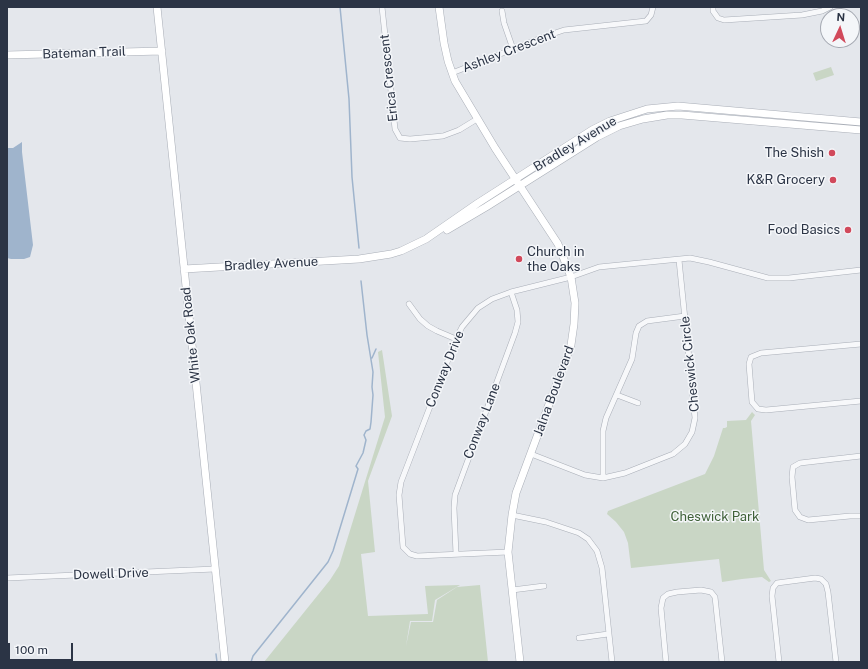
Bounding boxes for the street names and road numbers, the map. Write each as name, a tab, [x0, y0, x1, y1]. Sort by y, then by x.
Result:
street label: Ashley Crescent	[460, 26, 558, 76]
street label: Erica Crescent	[377, 33, 401, 123]
street label: Bateman Trail	[42, 44, 126, 62]
street label: Bradley Avenue	[531, 113, 619, 175]
street label: Bradley Avenue	[224, 254, 318, 274]
street label: White Oak Road	[178, 286, 204, 384]
street label: Cheswick Circle	[677, 315, 703, 413]
street label: Conway Drive	[422, 328, 468, 410]
street label: Jalna Boulevard	[530, 344, 578, 438]
street label: Conway Lane	[460, 381, 504, 461]
street label: Dowell Drive	[73, 565, 149, 583]

